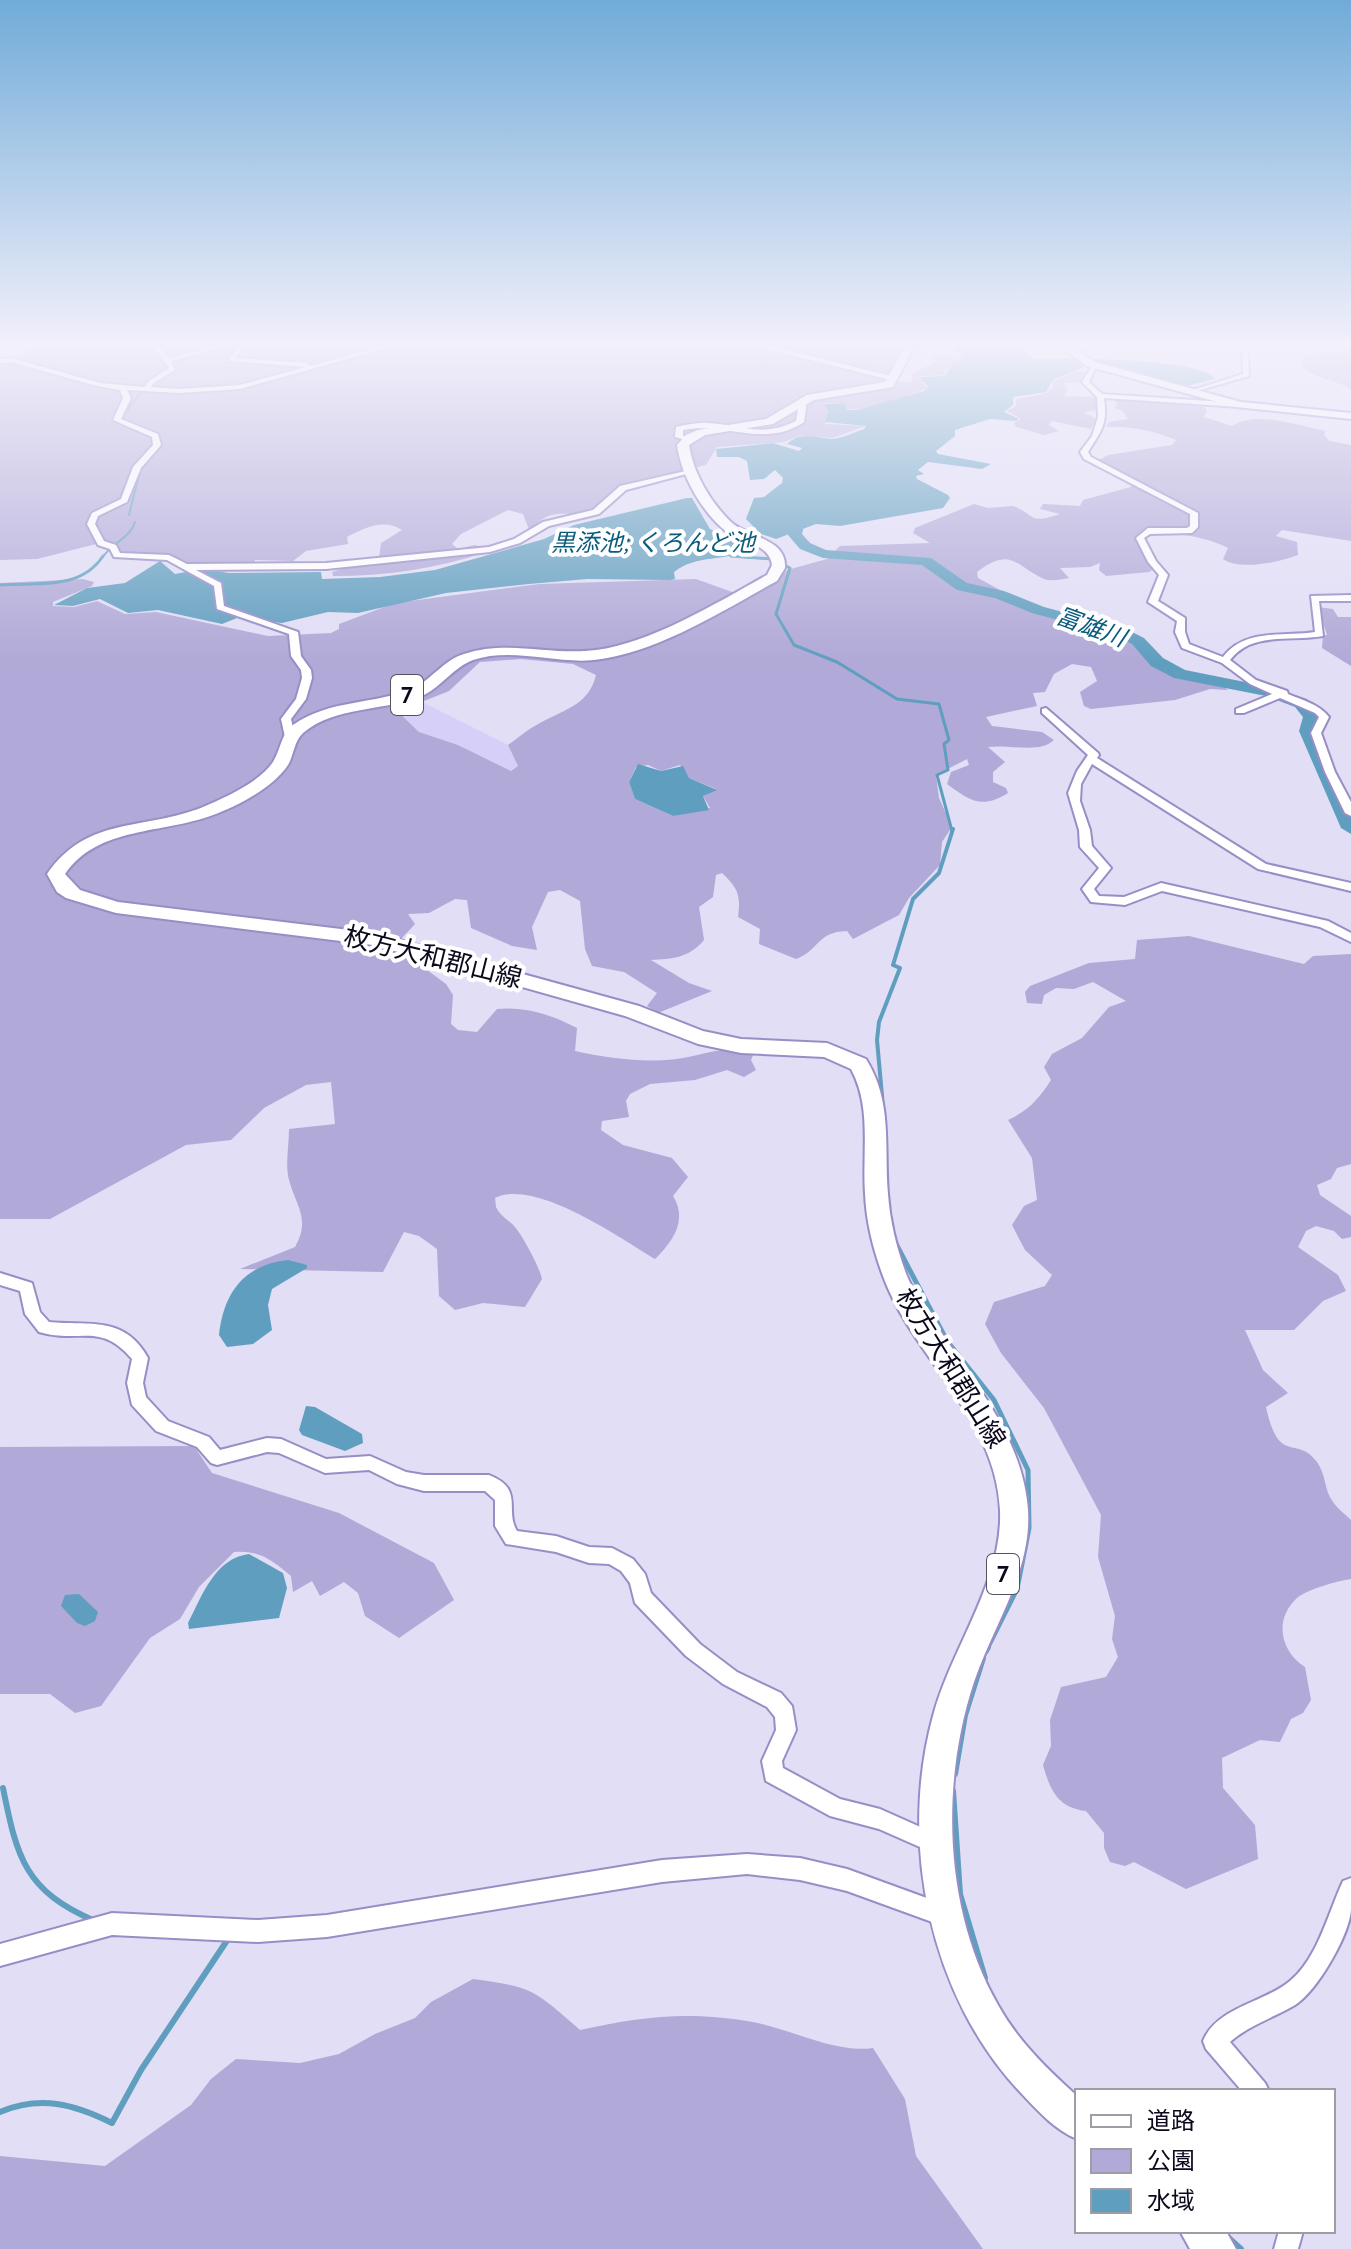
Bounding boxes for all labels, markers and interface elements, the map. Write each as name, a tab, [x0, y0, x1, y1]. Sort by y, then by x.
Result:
water label: 黒添池; くろんど池	[551, 527, 757, 558]
water label: 富雄川	[1052, 600, 1133, 654]
road number: 7	[391, 675, 423, 715]
street label: 枚方大和郡山線	[341, 918, 525, 995]
street label: 枚方大和郡山線	[889, 1282, 1014, 1454]
road number: 7	[987, 1554, 1019, 1594]
legend	[1075, 2089, 1335, 2233]
text: 道路	[1147, 2105, 1195, 2136]
text: 公園	[1147, 2145, 1195, 2176]
text: 水域	[1147, 2185, 1195, 2216]

